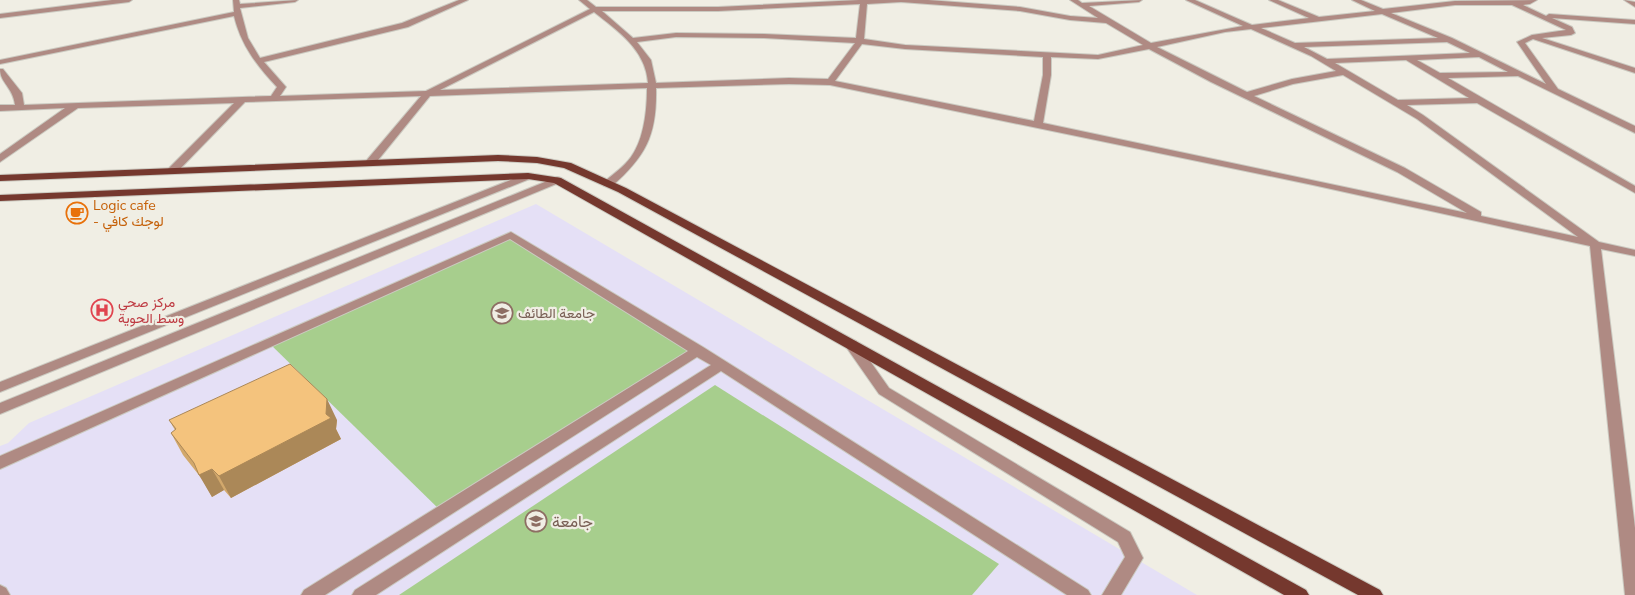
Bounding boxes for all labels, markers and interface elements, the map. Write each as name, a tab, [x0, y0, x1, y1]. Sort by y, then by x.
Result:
place label: Logic cafe - لوجك كافي	[93, 196, 164, 233]
cafe icon: Logic cafe - لوجك كافي	[65, 201, 89, 225]
place label: مركز صحي وسط الحوية	[118, 293, 184, 328]
hospital icon: مركز صحي وسط الحوية	[90, 298, 114, 322]
school or university icon: جامعة الطائف	[490, 301, 514, 325]
place label: جامعة الطائف	[518, 304, 595, 323]
school or university icon: جامعة	[524, 509, 548, 533]
place label: جامعة	[552, 511, 593, 533]

